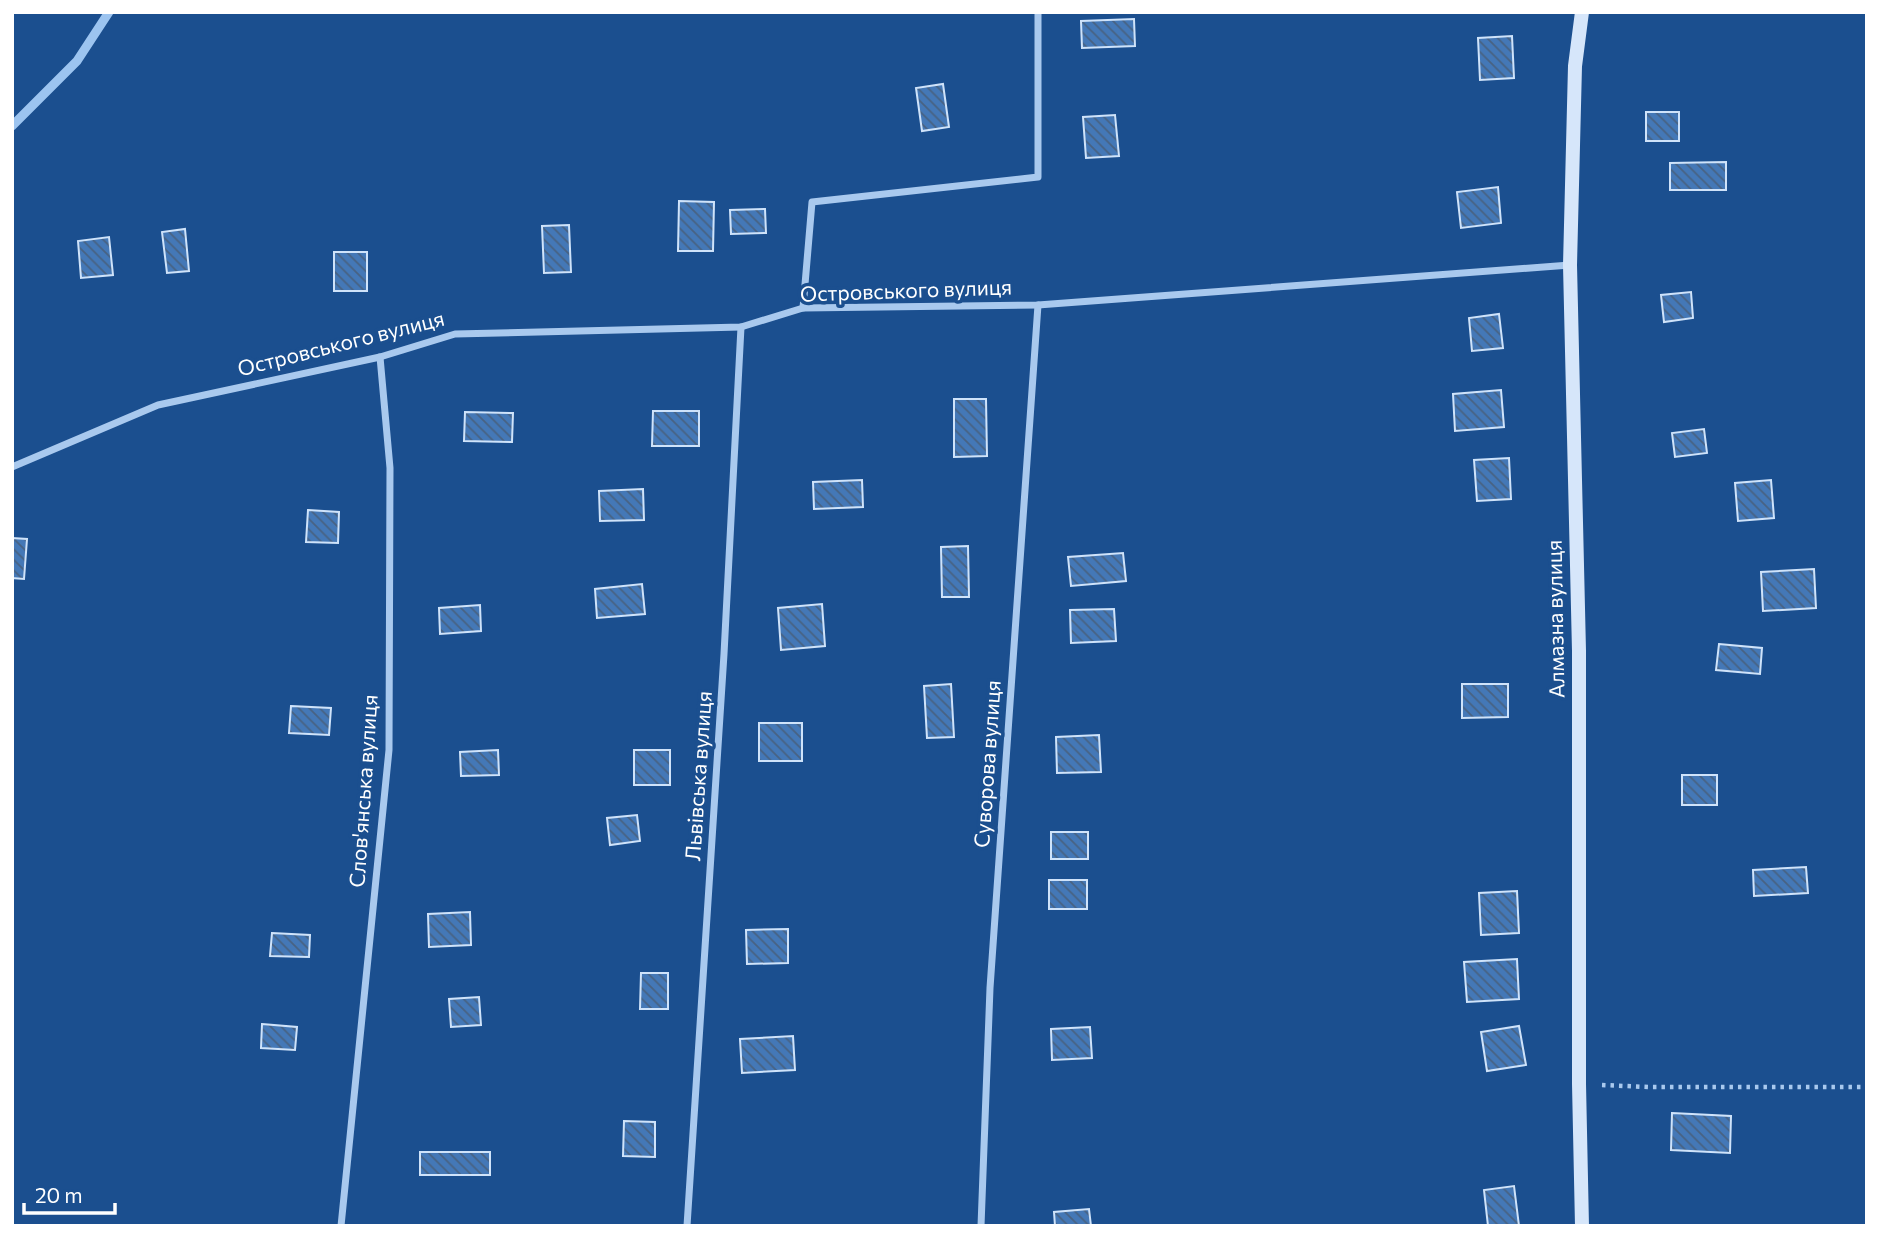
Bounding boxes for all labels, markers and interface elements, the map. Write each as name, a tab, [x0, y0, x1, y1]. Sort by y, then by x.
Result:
street label: Островського вулиця	[799, 273, 1012, 306]
street label: Островського вулиця	[235, 305, 447, 380]
street label: Алмазна вулиця	[1541, 540, 1568, 698]
street label: Суворова вулиця	[968, 679, 1005, 849]
street label: Львівська вулиця	[679, 690, 716, 862]
street label: Слов'янська вулиця	[343, 694, 382, 888]
scale bar	[24, 1172, 116, 1216]
text: 20 m	[35, 1182, 83, 1207]

